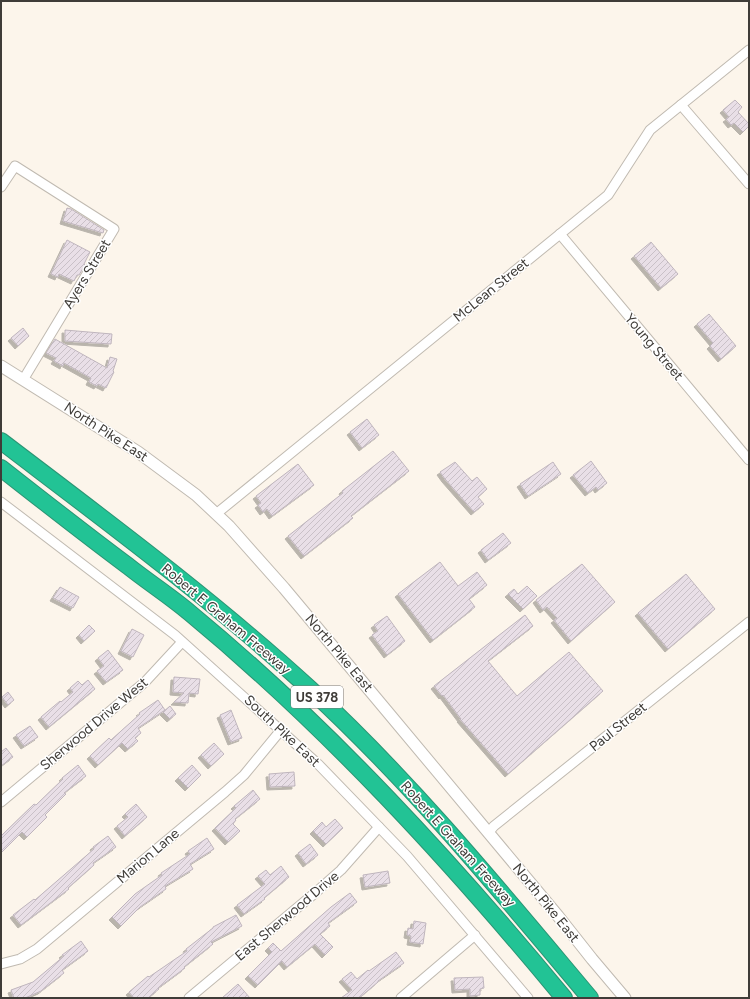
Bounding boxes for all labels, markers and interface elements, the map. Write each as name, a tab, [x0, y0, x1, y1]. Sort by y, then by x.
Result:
street label: Ayers Street	[60, 236, 114, 312]
street label: McLean Street	[450, 254, 532, 326]
street label: Young Street	[621, 310, 687, 384]
street label: North Pike East	[61, 399, 151, 465]
street label: Robert E Graham Freeway	[158, 560, 294, 678]
street label: North Pike East	[301, 611, 377, 695]
street label: Sherwood Drive West	[37, 674, 151, 774]
road number: US 378	[291, 686, 343, 708]
street label: South Pike East	[241, 692, 323, 770]
street label: Paul Street	[586, 699, 650, 755]
street label: Robert E Graham Freeway	[397, 778, 519, 911]
street label: Marion Lane	[113, 825, 183, 887]
street label: North Pike East	[509, 860, 583, 946]
street label: East Sherwood Drive	[232, 867, 343, 964]

